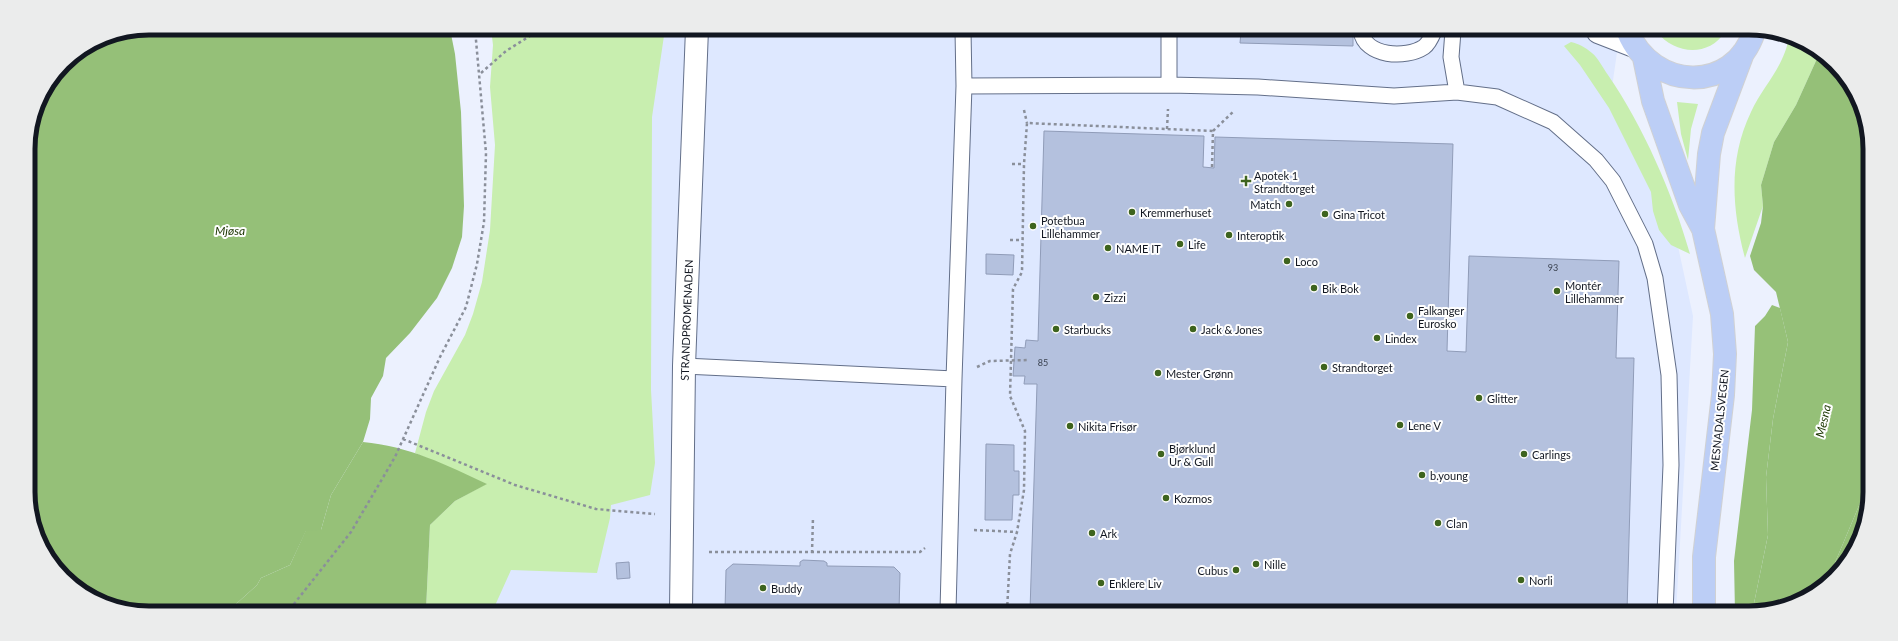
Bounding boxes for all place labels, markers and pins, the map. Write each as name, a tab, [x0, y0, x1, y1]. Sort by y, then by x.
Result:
place label: Apotek 1 Strandtorget	[1254, 169, 1315, 195]
marker: Apotek 1 Strandtorget	[1241, 176, 1251, 186]
place label: Match	[1250, 198, 1281, 211]
marker: Match	[1284, 199, 1294, 209]
place label: Kremmerhuset	[1140, 206, 1212, 219]
marker: Kremmerhuset	[1127, 207, 1137, 217]
place label: Gina Tricot	[1333, 208, 1385, 221]
marker: Gina Tricot	[1320, 209, 1330, 219]
place label: Potetbua Lillehammer	[1041, 214, 1100, 240]
marker: Potetbua Lillehammer	[1028, 221, 1038, 231]
place label: Interoptik	[1237, 229, 1285, 242]
marker: Interoptik	[1224, 230, 1234, 240]
place label: Life	[1188, 238, 1206, 251]
marker: Life	[1175, 239, 1185, 249]
place label: NAME IT	[1116, 242, 1161, 255]
marker: NAME IT	[1103, 243, 1113, 253]
place label: Loco	[1295, 255, 1318, 268]
marker: Loco	[1282, 256, 1292, 266]
place label: Montér Lillehammer	[1565, 279, 1624, 305]
place label: Bik Bok	[1322, 282, 1359, 295]
marker: Bik Bok	[1309, 283, 1319, 293]
marker: Montér Lillehammer	[1552, 286, 1562, 296]
place label: Zizzi	[1104, 291, 1126, 304]
marker: Zizzi	[1091, 292, 1101, 302]
place label: Falkanger Eurosko	[1418, 304, 1464, 330]
marker: Falkanger Eurosko	[1405, 311, 1415, 321]
place label: Starbucks	[1064, 323, 1111, 336]
place label: Jack & Jones	[1201, 323, 1263, 336]
marker: Starbucks	[1051, 324, 1061, 334]
marker: Jack & Jones	[1188, 324, 1198, 334]
place label: Lindex	[1385, 332, 1417, 345]
marker: Lindex	[1372, 333, 1382, 343]
place label: Strandtorget	[1332, 361, 1393, 374]
marker: Strandtorget	[1319, 362, 1329, 372]
place label: Mester Grønn	[1166, 367, 1233, 380]
marker: Mester Grønn	[1153, 368, 1163, 378]
place label: Glitter	[1487, 392, 1518, 405]
marker: Glitter	[1474, 393, 1484, 403]
place label: Lene V	[1408, 419, 1441, 432]
place label: Nikita Frisør	[1078, 420, 1137, 433]
marker: Lene V	[1395, 420, 1405, 430]
marker: Nikita Frisør	[1065, 421, 1075, 431]
place label: Bjørklund Ur & Gull	[1169, 442, 1216, 468]
place label: Carlings	[1532, 448, 1571, 461]
marker: Bjørklund Ur & Gull	[1156, 449, 1166, 459]
marker: Carlings	[1519, 449, 1529, 459]
place label: b.young	[1430, 469, 1468, 482]
marker: b.young	[1417, 470, 1427, 480]
place label: Kozmos	[1174, 492, 1212, 505]
marker: Kozmos	[1161, 493, 1171, 503]
place label: Clan	[1446, 517, 1468, 530]
marker: Clan	[1433, 518, 1443, 528]
place label: Ark	[1100, 527, 1117, 540]
marker: Ark	[1087, 528, 1097, 538]
place label: Nille	[1264, 558, 1286, 571]
marker: Nille	[1251, 559, 1261, 569]
place label: Cubus	[1198, 564, 1228, 577]
marker: Cubus	[1231, 565, 1241, 575]
place label: Norli	[1529, 574, 1553, 587]
marker: Norli	[1516, 575, 1526, 585]
place label: Enklere Liv	[1109, 577, 1162, 590]
marker: Enklere Liv	[1096, 578, 1106, 588]
place label: Buddy	[771, 582, 802, 595]
marker: Buddy	[758, 583, 768, 593]

